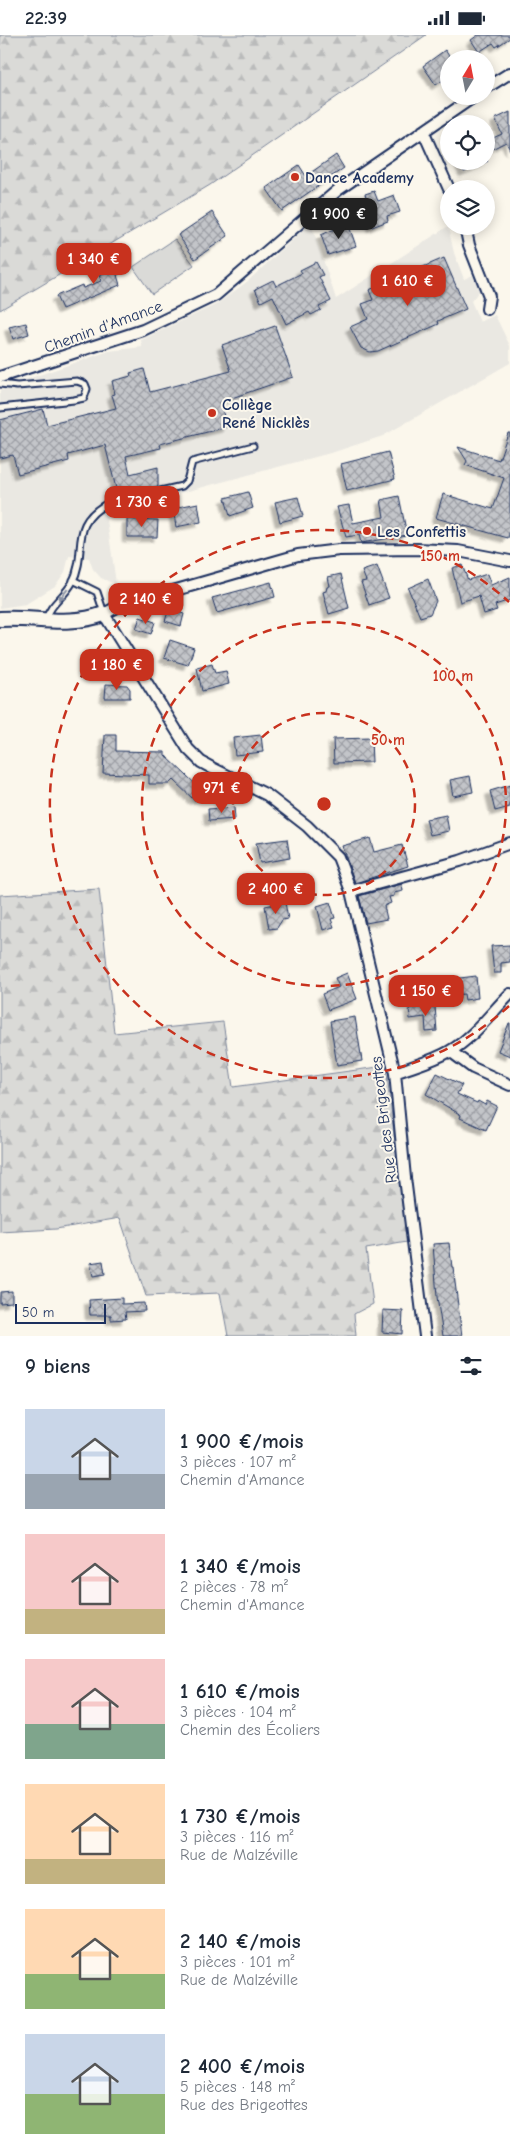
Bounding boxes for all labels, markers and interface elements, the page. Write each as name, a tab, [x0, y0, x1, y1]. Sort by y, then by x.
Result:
text: 22:39	[25, 7, 67, 29]
north arrow	[440, 50, 495, 105]
map controls	[440, 50, 495, 235]
button: locate	[440, 115, 495, 170]
place label: Dance Academy	[305, 169, 414, 187]
marker: Dance Academy	[289, 171, 301, 183]
button: layers	[440, 180, 495, 235]
pin: 1 900 €	[293, 197, 385, 240]
text: 1 900 €	[311, 205, 367, 223]
pin: 1 340 €	[48, 243, 140, 285]
text: 1 340 €	[67, 250, 121, 268]
pin: 1 610 €	[362, 265, 454, 307]
text: 1 610 €	[382, 272, 434, 290]
street label: Chemin d'Amance	[42, 297, 165, 357]
place label: Collège René Nicklès	[222, 396, 310, 432]
marker: Collège René Nicklès	[206, 407, 218, 419]
pin: 1 730 €	[96, 485, 188, 528]
text: 1 730 €	[116, 493, 168, 511]
place label: Les Confettis	[377, 523, 466, 541]
marker: Les Confettis	[361, 525, 373, 537]
text: 150 m	[420, 547, 460, 565]
pin: 2 140 €	[100, 583, 192, 625]
one-way arrow	[58, 588, 68, 602]
text: 2 140 €	[119, 590, 173, 608]
pin: 1 180 €	[71, 649, 163, 691]
text: 1 180 €	[91, 656, 143, 674]
text: 100 m	[433, 667, 473, 685]
text: 50 m	[371, 731, 405, 749]
pin: 971 €	[187, 771, 257, 814]
text: 971 €	[203, 779, 241, 797]
centre of rings	[315, 795, 333, 813]
pin: 2 400 €	[230, 873, 322, 915]
text: 2 400 €	[248, 880, 304, 898]
pin: 1 150 €	[380, 975, 472, 1017]
text: 1 150 €	[400, 982, 452, 1000]
street label: Rue des Brigeottes	[367, 1055, 401, 1184]
scale bar	[15, 1301, 106, 1324]
text: 50 m	[22, 1304, 54, 1321]
icon: filters	[457, 1352, 485, 1380]
text: 9 biens	[25, 1354, 90, 1378]
icon: home	[65, 1429, 125, 1489]
text: 1 900 €/mois	[180, 1429, 303, 1453]
text: 3 pièces · 107 m²	[180, 1453, 296, 1471]
text: Chemin d'Amance	[180, 1471, 304, 1489]
icon: home	[65, 1554, 125, 1614]
text: 1 340 €/mois	[180, 1554, 301, 1578]
text: 2 pièces · 78 m²	[180, 1578, 288, 1596]
text: Chemin d'Amance	[180, 1596, 304, 1614]
icon: home	[65, 1679, 125, 1739]
text: 1 610 €/mois	[180, 1679, 300, 1703]
text: 3 pièces · 104 m²	[180, 1703, 296, 1721]
text: Chemin des Écoliers	[180, 1721, 320, 1739]
icon: home	[65, 1804, 125, 1864]
text: 1 730 €/mois	[180, 1804, 300, 1828]
text: 3 pièces · 116 m²	[180, 1828, 293, 1846]
text: Rue de Malzéville	[180, 1846, 298, 1864]
icon: home	[65, 1929, 125, 1989]
text: 2 140 €/mois	[180, 1929, 301, 1953]
text: 3 pièces · 101 m²	[180, 1953, 294, 1971]
text: Rue de Malzéville	[180, 1971, 298, 1989]
icon: home	[65, 2054, 125, 2114]
text: 2 400 €/mois	[180, 2054, 305, 2078]
text: 5 pièces · 148 m²	[180, 2078, 295, 2096]
text: Rue des Brigeottes	[180, 2096, 308, 2114]

